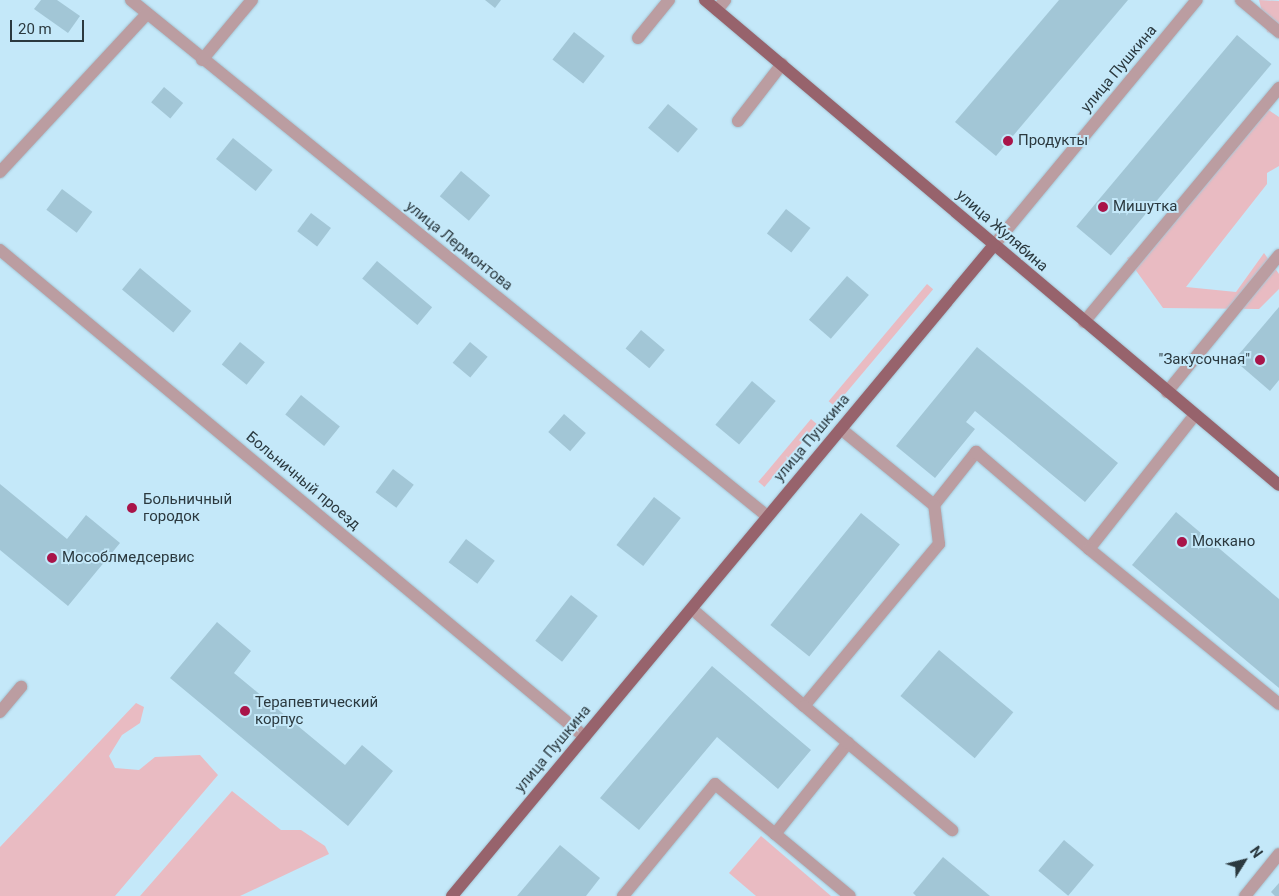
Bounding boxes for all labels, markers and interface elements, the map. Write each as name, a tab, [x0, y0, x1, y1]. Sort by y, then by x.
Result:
scale bar	[12, 10, 86, 42]
text: 20 m	[18, 20, 52, 38]
street label: улица Пушкина	[1077, 22, 1161, 116]
place label: Продукты	[1018, 132, 1088, 150]
marker: Продукты	[1002, 135, 1014, 147]
street label: улица Жулябина	[952, 186, 1052, 276]
street label: улица Лермонтова	[402, 197, 516, 295]
place label: Мишутка	[1113, 198, 1177, 216]
marker: Мишутка	[1097, 201, 1109, 213]
place label: "Закусочная"	[1159, 351, 1250, 369]
marker: "Закусочная"	[1254, 354, 1266, 366]
street label: улица Пушкина	[770, 391, 854, 485]
street label: Больничный проезд	[242, 428, 364, 534]
place label: Больничный городок	[143, 490, 232, 525]
marker: Больничный городок	[125, 501, 139, 515]
place label: Моккано	[1192, 533, 1255, 551]
marker: Моккано	[1176, 536, 1188, 548]
place label: Мособлмедсервис	[62, 549, 194, 567]
marker: Мособлмедсервис	[46, 552, 58, 564]
place label: Терапевтический корпус	[255, 693, 378, 728]
street label: улица Пушкина	[511, 702, 595, 796]
marker: Терапевтический корпус	[239, 705, 251, 717]
north arrow	[1219, 836, 1269, 886]
text: N	[1247, 843, 1266, 861]

